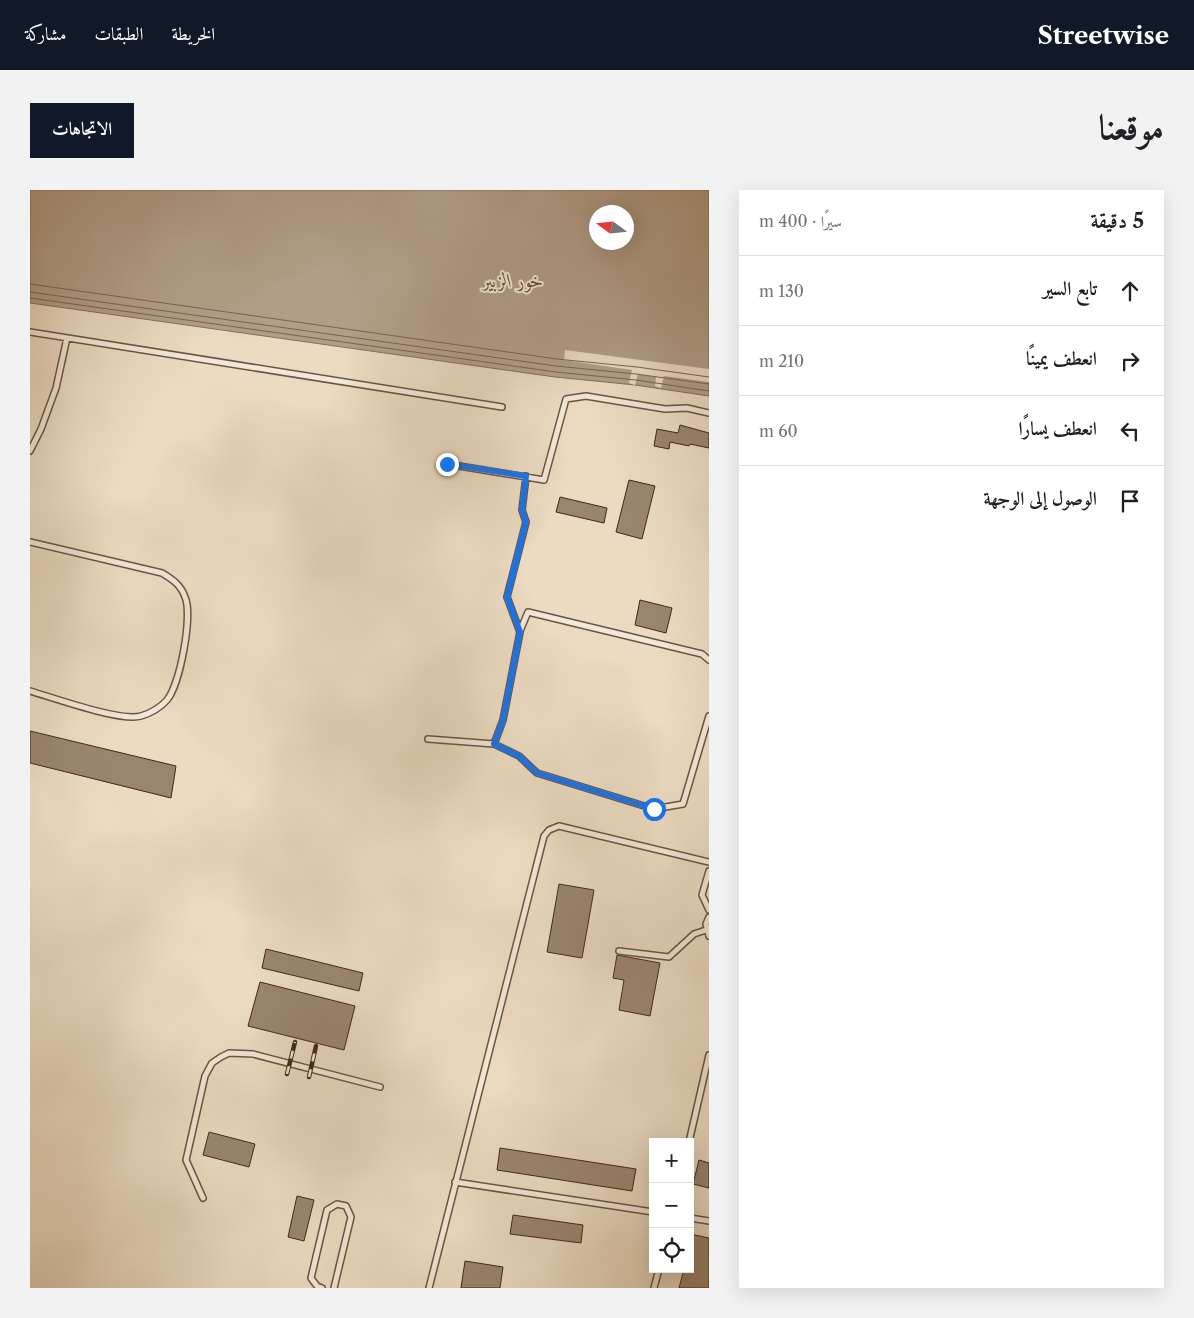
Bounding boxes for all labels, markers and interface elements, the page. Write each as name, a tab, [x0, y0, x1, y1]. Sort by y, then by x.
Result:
text: Streetwise	[1037, 21, 1169, 50]
text: مشاركة	[25, 23, 66, 45]
text: الطبقات	[94, 23, 143, 45]
text: الخريطة	[171, 23, 215, 45]
button: الاتجاهات	[30, 103, 134, 158]
text: موقعنا	[1099, 105, 1164, 148]
north arrow	[589, 205, 634, 250]
text: 5 دقيقة	[1090, 208, 1144, 233]
text: سيرًا · 400 m	[759, 211, 842, 231]
water label: خور الزبير	[480, 269, 544, 293]
text: تابع السير	[1043, 277, 1097, 300]
icon: ahead	[1116, 277, 1144, 305]
text: 130 m	[759, 281, 804, 301]
text: انعطف يمينًا	[1026, 347, 1097, 370]
icon: right	[1116, 347, 1144, 375]
text: 210 m	[759, 351, 804, 371]
text: انعطف يسارًا	[1018, 417, 1097, 440]
icon: left	[1116, 417, 1144, 445]
text: 60 m	[759, 421, 798, 441]
route end	[436, 453, 459, 476]
text: الوصول إلى الوجهة	[983, 487, 1097, 510]
icon: arrive	[1116, 487, 1144, 515]
route start	[643, 798, 666, 821]
map controls	[649, 1138, 694, 1273]
button: +	[649, 1138, 694, 1183]
button: −	[649, 1183, 694, 1228]
button: locate	[649, 1228, 694, 1273]

